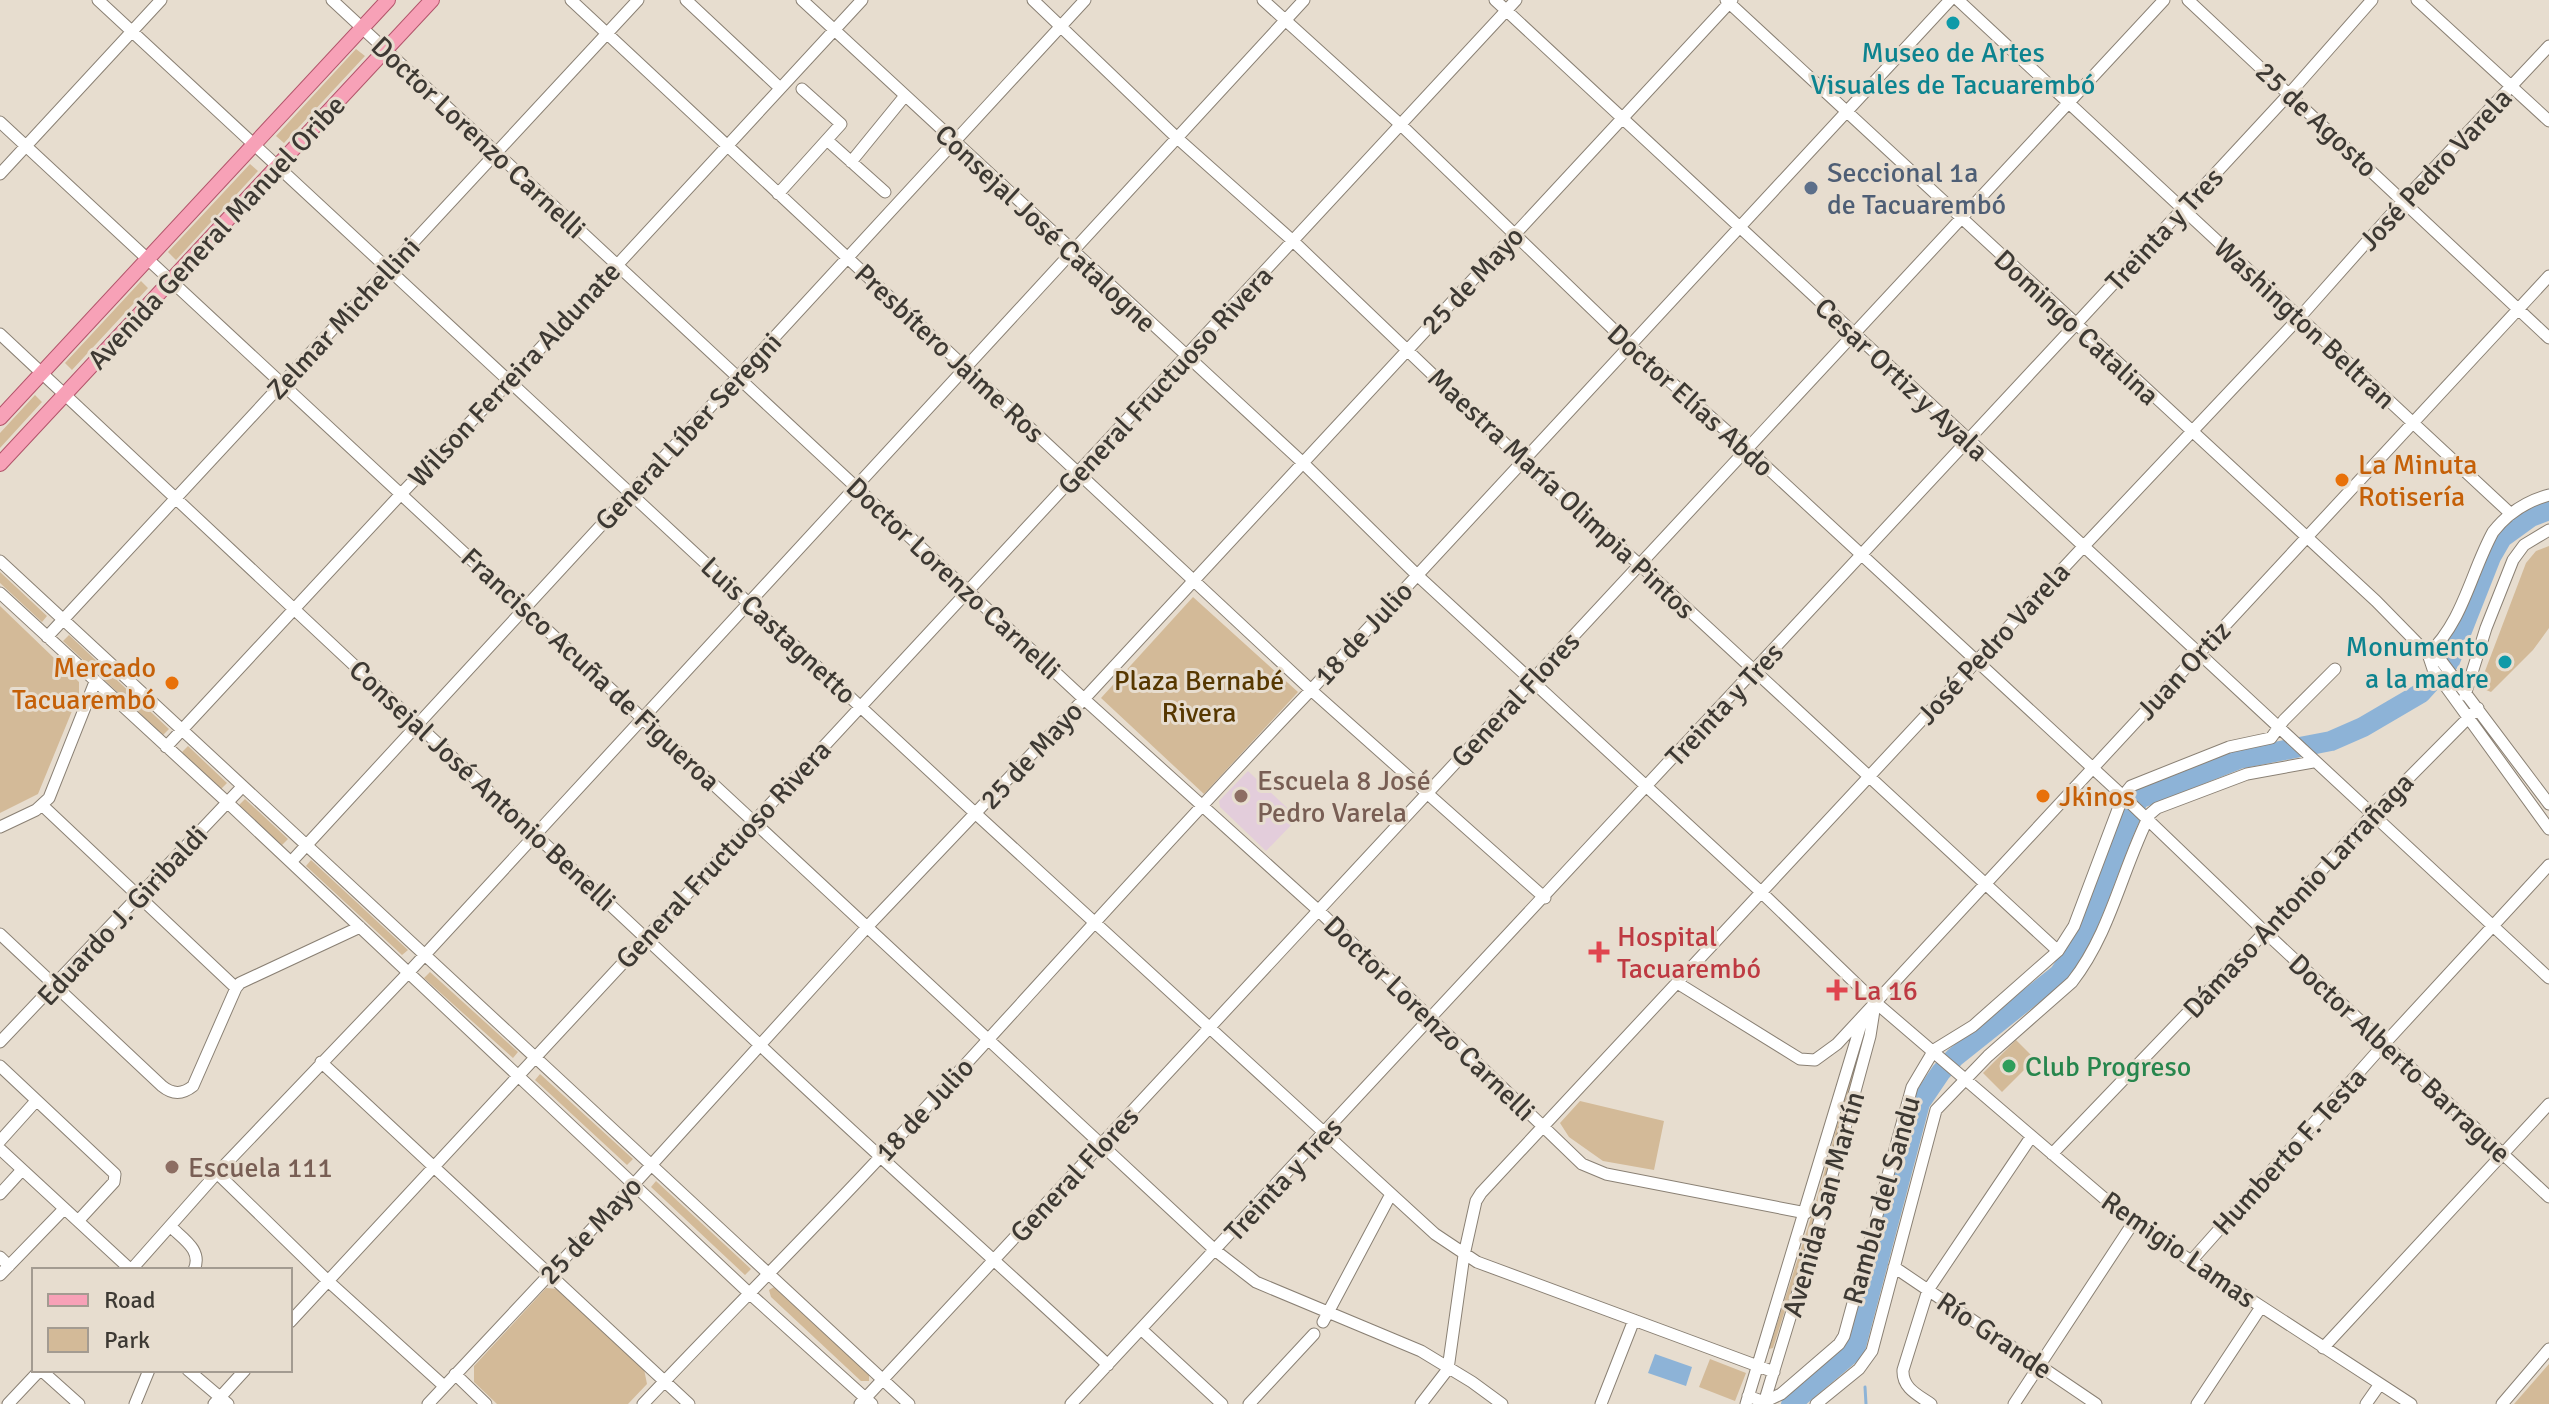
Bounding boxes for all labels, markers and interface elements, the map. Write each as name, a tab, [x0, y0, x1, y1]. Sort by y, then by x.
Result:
marker: Museo de Artes Visuales de Tacuarembó	[1944, 14, 1962, 32]
street label: Doctor Lorenzo Carnelli	[364, 30, 593, 246]
place label: Museo de Artes Visuales de Tacuarembó	[1811, 36, 2095, 102]
street label: 25 de Agosto	[2248, 55, 2384, 185]
street label: José Pedro Varela	[2352, 82, 2520, 258]
street label: Avenida General Manuel Oribe	[81, 89, 353, 377]
street label: Consejal José Catalogne	[928, 117, 1163, 340]
place label: Seccional 1a de Tacuarembó	[1827, 156, 2006, 222]
street label: Treinta y Tres	[2099, 161, 2231, 299]
marker: Seccional 1a de Tacuarembó	[1802, 179, 1820, 197]
street label: 25 de Mayo	[1414, 220, 1531, 342]
street label: Zelmar Michellini	[260, 231, 428, 407]
street label: Washington Beltran	[2207, 231, 2402, 417]
street label: Domingo Catalina	[1987, 243, 2166, 413]
street label: Wilson Ferreira Aldunate	[402, 255, 628, 494]
street label: Presbítero Jaime Ros	[847, 257, 1051, 450]
street label: General Fructuoso Rivera	[1051, 259, 1280, 502]
street label: Cesar Ortiz y Ayala	[1808, 291, 1995, 469]
street label: Doctor Elías Abdo	[1600, 317, 1780, 484]
street label: General Líber Seregni	[588, 326, 789, 538]
street label: Maestra María Olimpia Pintos	[1421, 361, 1702, 627]
place label: La Minuta Rotisería	[2358, 448, 2477, 514]
street label: Doctor Lorenzo Carnelli	[839, 471, 1068, 687]
marker: La Minuta Rotisería	[2333, 471, 2351, 489]
street label: Francisco Acuña de Figueroa	[454, 541, 727, 799]
street label: Luis Castagnetto	[694, 550, 863, 711]
street label: José Pedro Varela	[1910, 556, 2078, 732]
street label: 18 de Julio	[1307, 575, 1420, 693]
street label: Juan Ortiz	[2129, 614, 2238, 727]
street label: General Flores	[1444, 625, 1587, 775]
place label: Monumento a la madre	[2346, 630, 2489, 696]
street label: Treinta y Tres	[1659, 636, 1791, 774]
place label: Mercado Tacuarembó	[12, 651, 156, 717]
street label: Consejal José Antonio Benelli	[342, 653, 623, 918]
marker: Monumento a la madre	[2496, 653, 2514, 671]
park label: Plaza Bernabé Rivera	[1114, 664, 1284, 730]
marker: Mercado Tacuarembó	[163, 674, 181, 692]
street label: 25 de Mayo	[973, 695, 1090, 817]
street label: General Fructuoso Rivera	[609, 733, 838, 976]
place label: Escuela 8 José Pedro Varela	[1257, 764, 1431, 830]
street label: Dámaso Antonio Larrañaga	[2176, 766, 2421, 1025]
place label: Jkinos	[2059, 780, 2135, 814]
marker: Escuela 8 José Pedro Varela	[1232, 787, 1250, 805]
marker: Jkinos	[2034, 787, 2052, 805]
street label: Eduardo J. Giribaldi	[30, 818, 215, 1013]
street label: Doctor Lorenzo Carnelli	[1316, 909, 1542, 1129]
place label: Hospital Tacuarembó	[1617, 920, 1761, 986]
marker: Hospital Tacuarembó	[1588, 941, 1610, 963]
street label: Doctor Alberto Barrague	[2281, 947, 2517, 1170]
place label: La 16	[1853, 974, 1918, 1008]
marker: La 16	[1828, 981, 1846, 999]
place label: Club Progreso	[2025, 1050, 2191, 1084]
street label: 18 de Julio	[868, 1051, 981, 1169]
marker: Club Progreso	[2000, 1057, 2018, 1075]
street label: Humberto F. Testa	[2206, 1061, 2374, 1242]
street label: Avenida San Martín	[1776, 1088, 1872, 1321]
street label: Rambla del Sandu	[1836, 1092, 1928, 1308]
street label: General Flores	[1003, 1100, 1146, 1250]
street label: Treinta y Tres	[1218, 1111, 1350, 1249]
place label: Escuela 111	[188, 1151, 333, 1185]
marker: Escuela 111	[163, 1158, 181, 1176]
street label: 25 de Mayo	[532, 1170, 649, 1292]
street label: Remigio Lamas	[2095, 1184, 2262, 1316]
legend	[32, 1268, 292, 1372]
text: Road	[104, 1285, 155, 1315]
street label: Río Grande	[1930, 1285, 2058, 1387]
text: Park	[104, 1325, 150, 1355]

